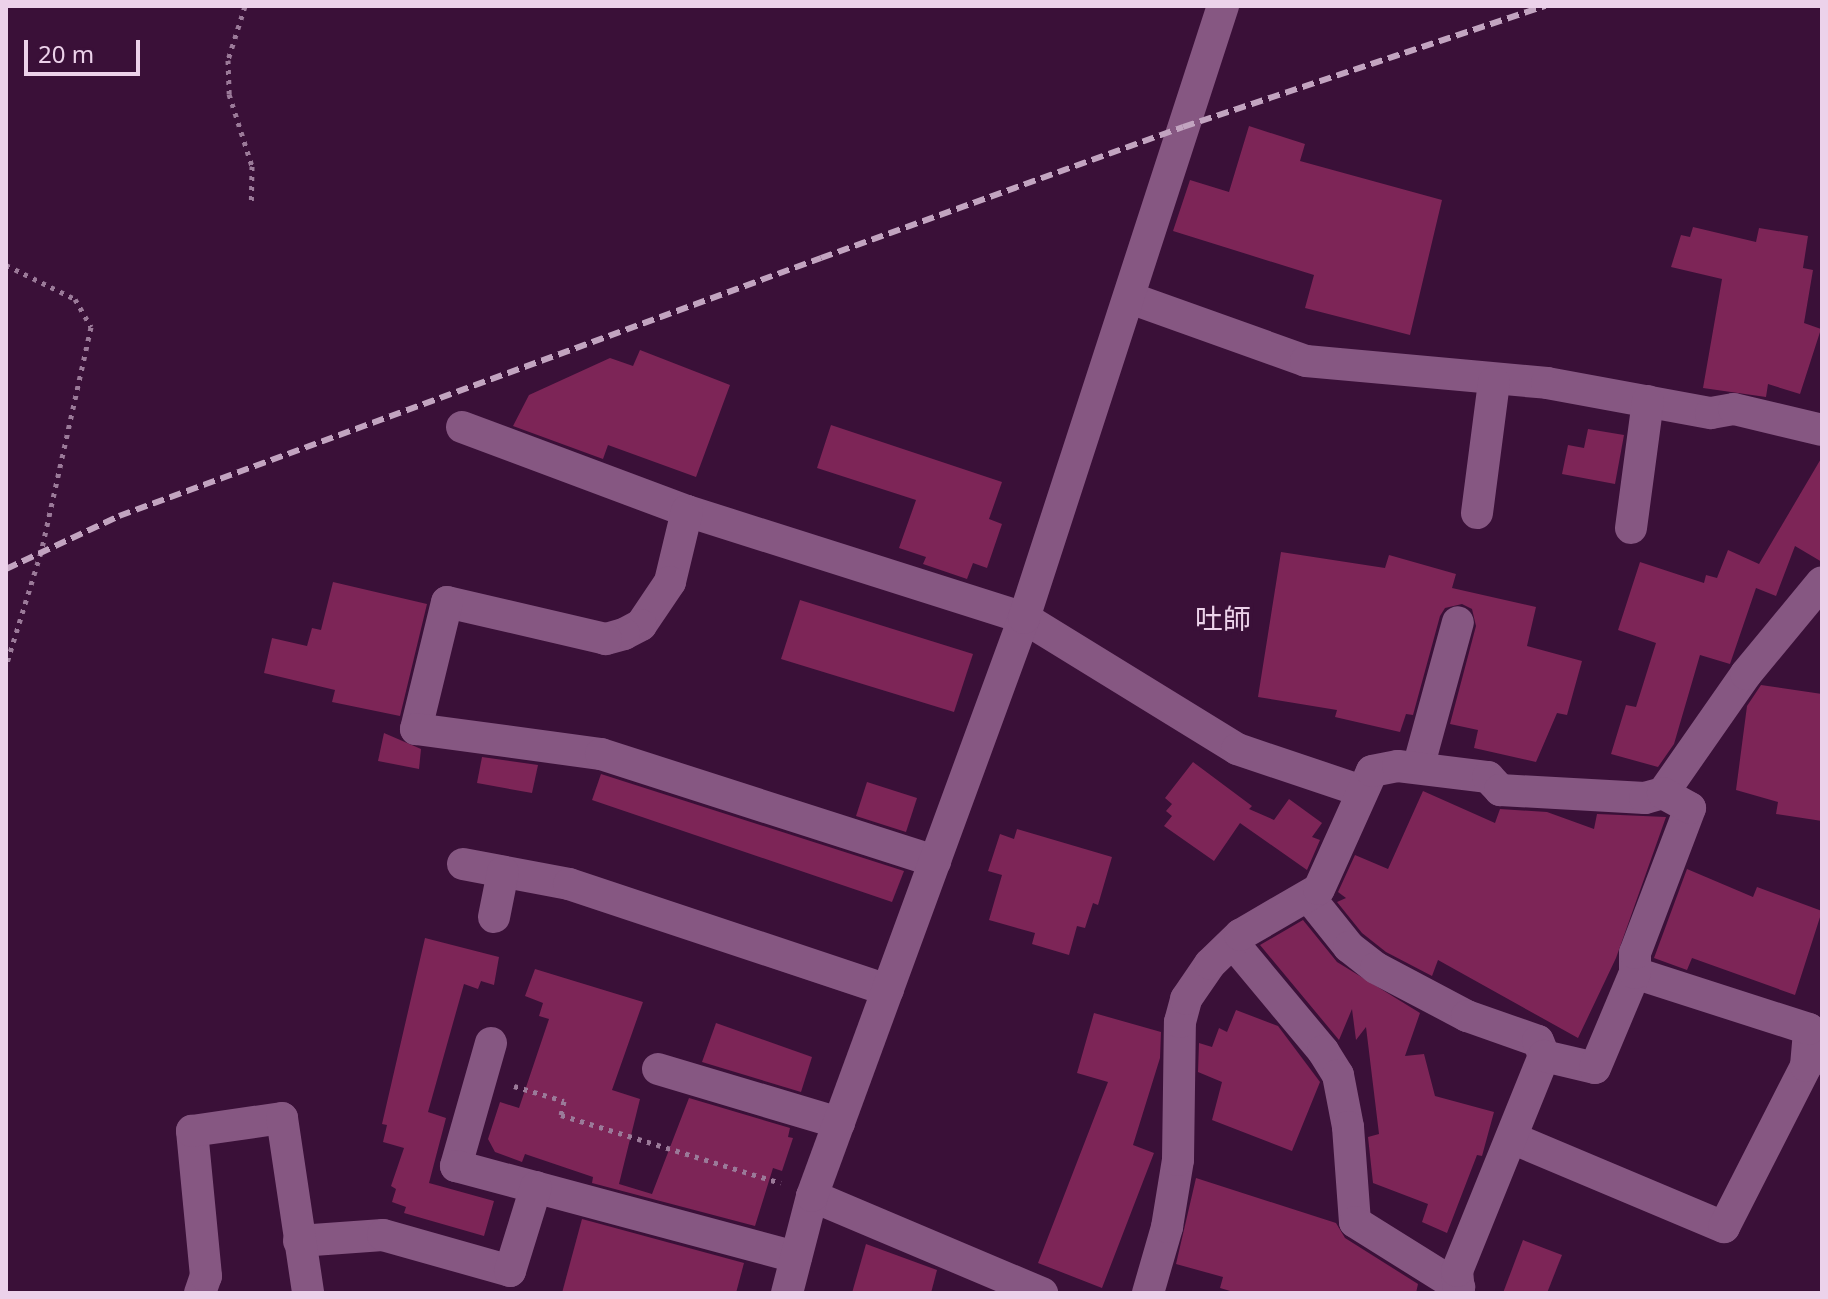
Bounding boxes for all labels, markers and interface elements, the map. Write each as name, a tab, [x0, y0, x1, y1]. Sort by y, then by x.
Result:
scale bar	[28, 24, 144, 74]
text: 20 m	[38, 37, 94, 70]
district label: 吐師	[1195, 601, 1251, 635]

